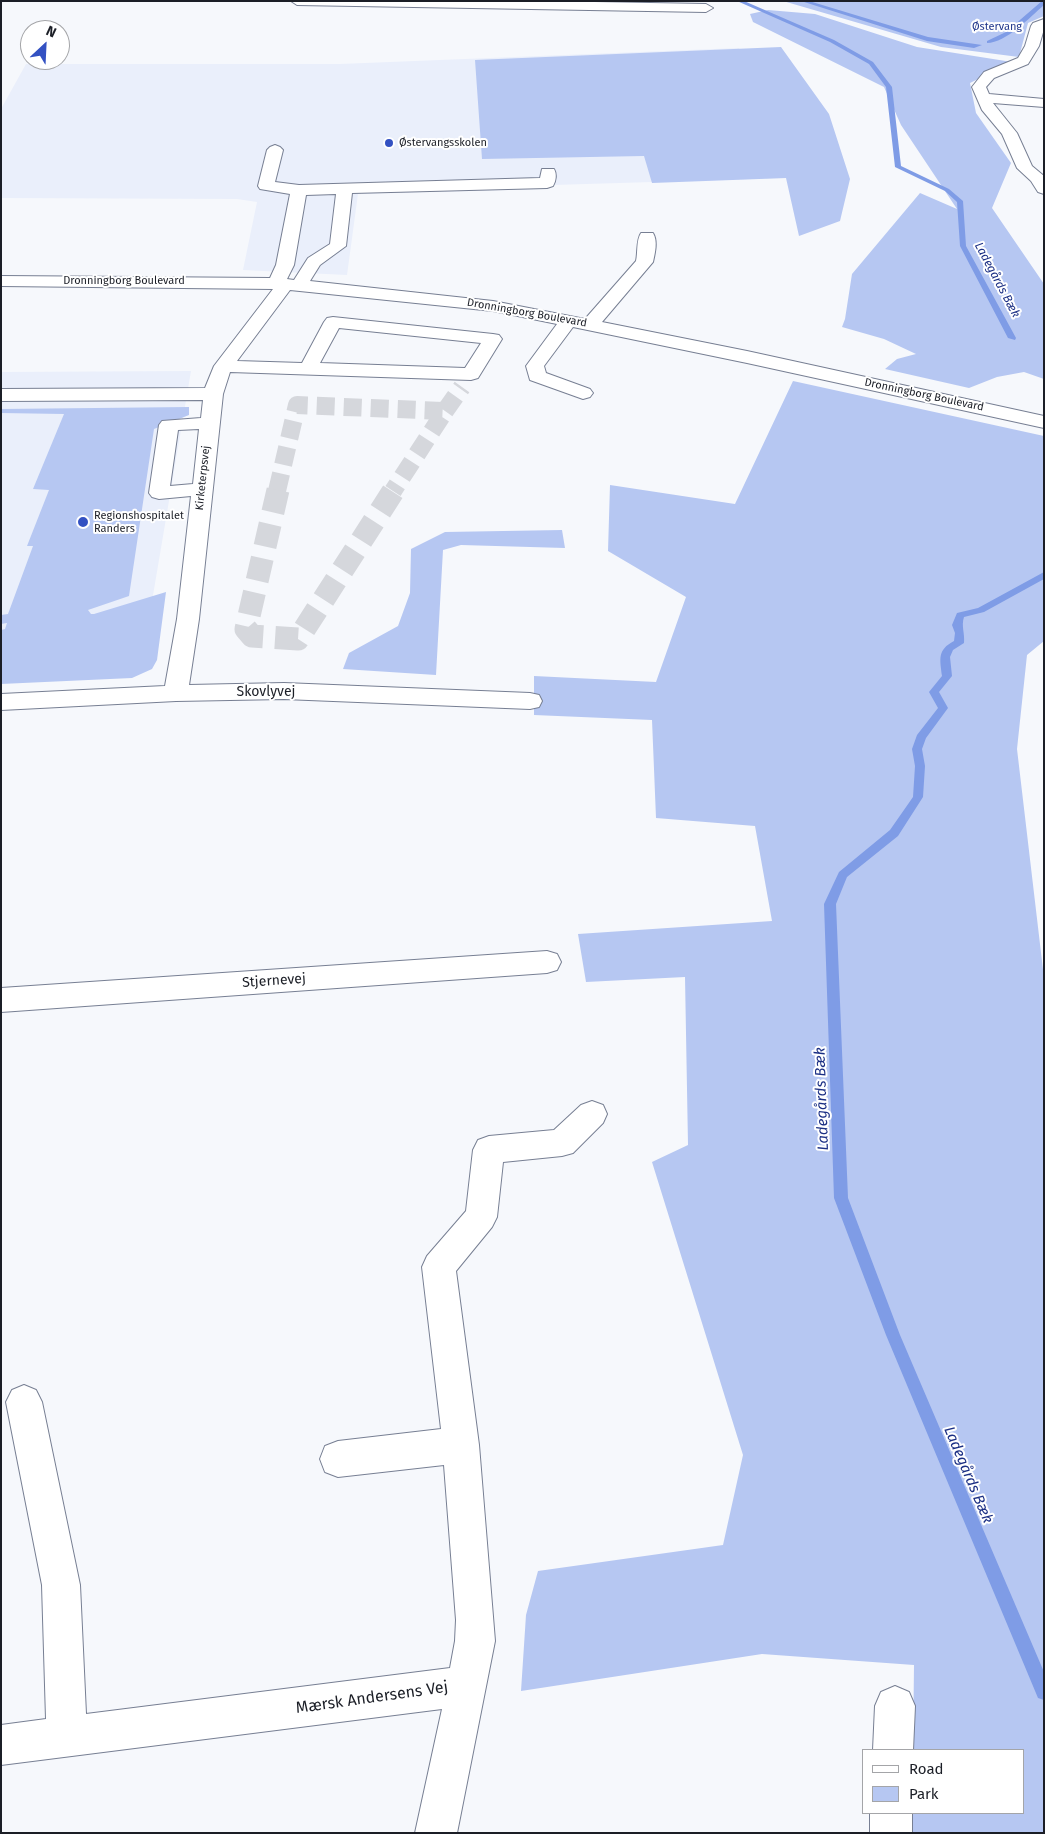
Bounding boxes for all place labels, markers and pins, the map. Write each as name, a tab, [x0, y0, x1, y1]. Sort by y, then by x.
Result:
place label: Østervangsskolen	[399, 136, 487, 150]
marker: Østervangsskolen	[383, 137, 395, 149]
place label: Regionshospitalet Randers	[94, 509, 184, 535]
marker: Regionshospitalet Randers	[76, 515, 90, 529]

